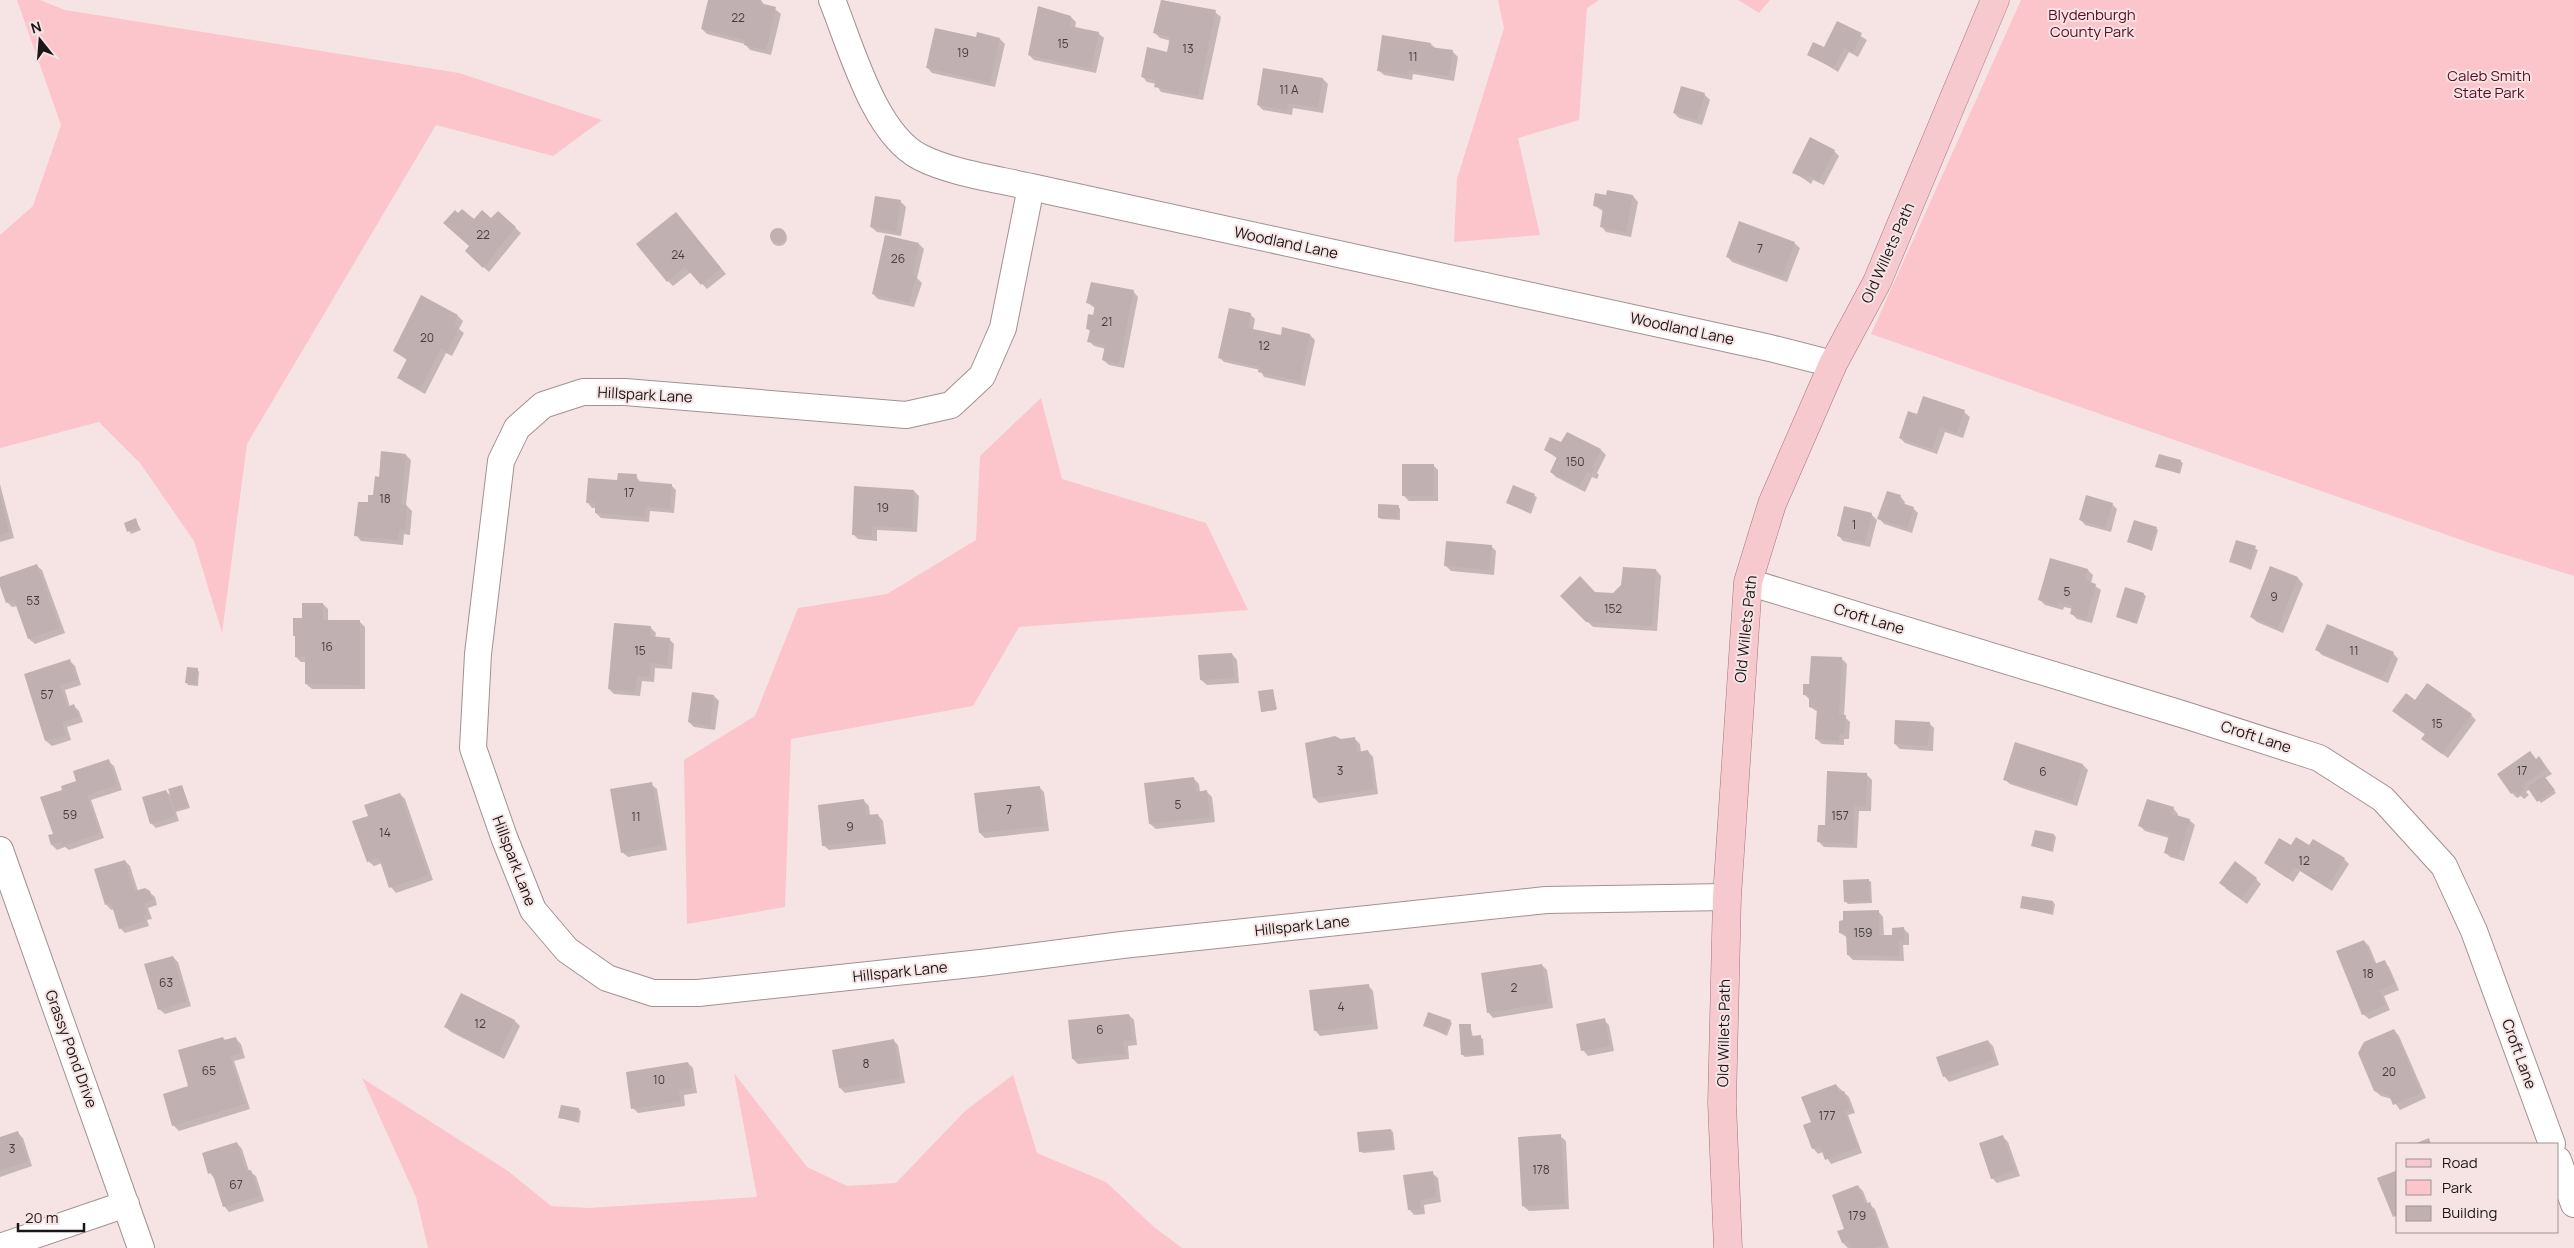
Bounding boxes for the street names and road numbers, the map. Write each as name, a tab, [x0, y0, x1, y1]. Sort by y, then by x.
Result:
street label: Old Willets Path	[1856, 199, 1919, 306]
street label: Woodland Lane	[1232, 221, 1340, 264]
street label: Woodland Lane	[1628, 307, 1736, 350]
street label: Hillspark Lane	[597, 382, 693, 407]
street label: Old Willets Path	[1729, 574, 1762, 684]
street label: Croft Lane	[1831, 598, 1907, 639]
street label: Croft Lane	[2218, 715, 2294, 758]
street label: Hillspark Lane	[488, 813, 541, 909]
street label: Hillspark Lane	[1253, 910, 1351, 941]
street label: Hillspark Lane	[851, 956, 949, 987]
street label: Old Willets Path	[1712, 979, 1735, 1087]
street label: Grassy Pond Drive	[40, 987, 103, 1111]
street label: Croft Lane	[2497, 1016, 2542, 1092]

